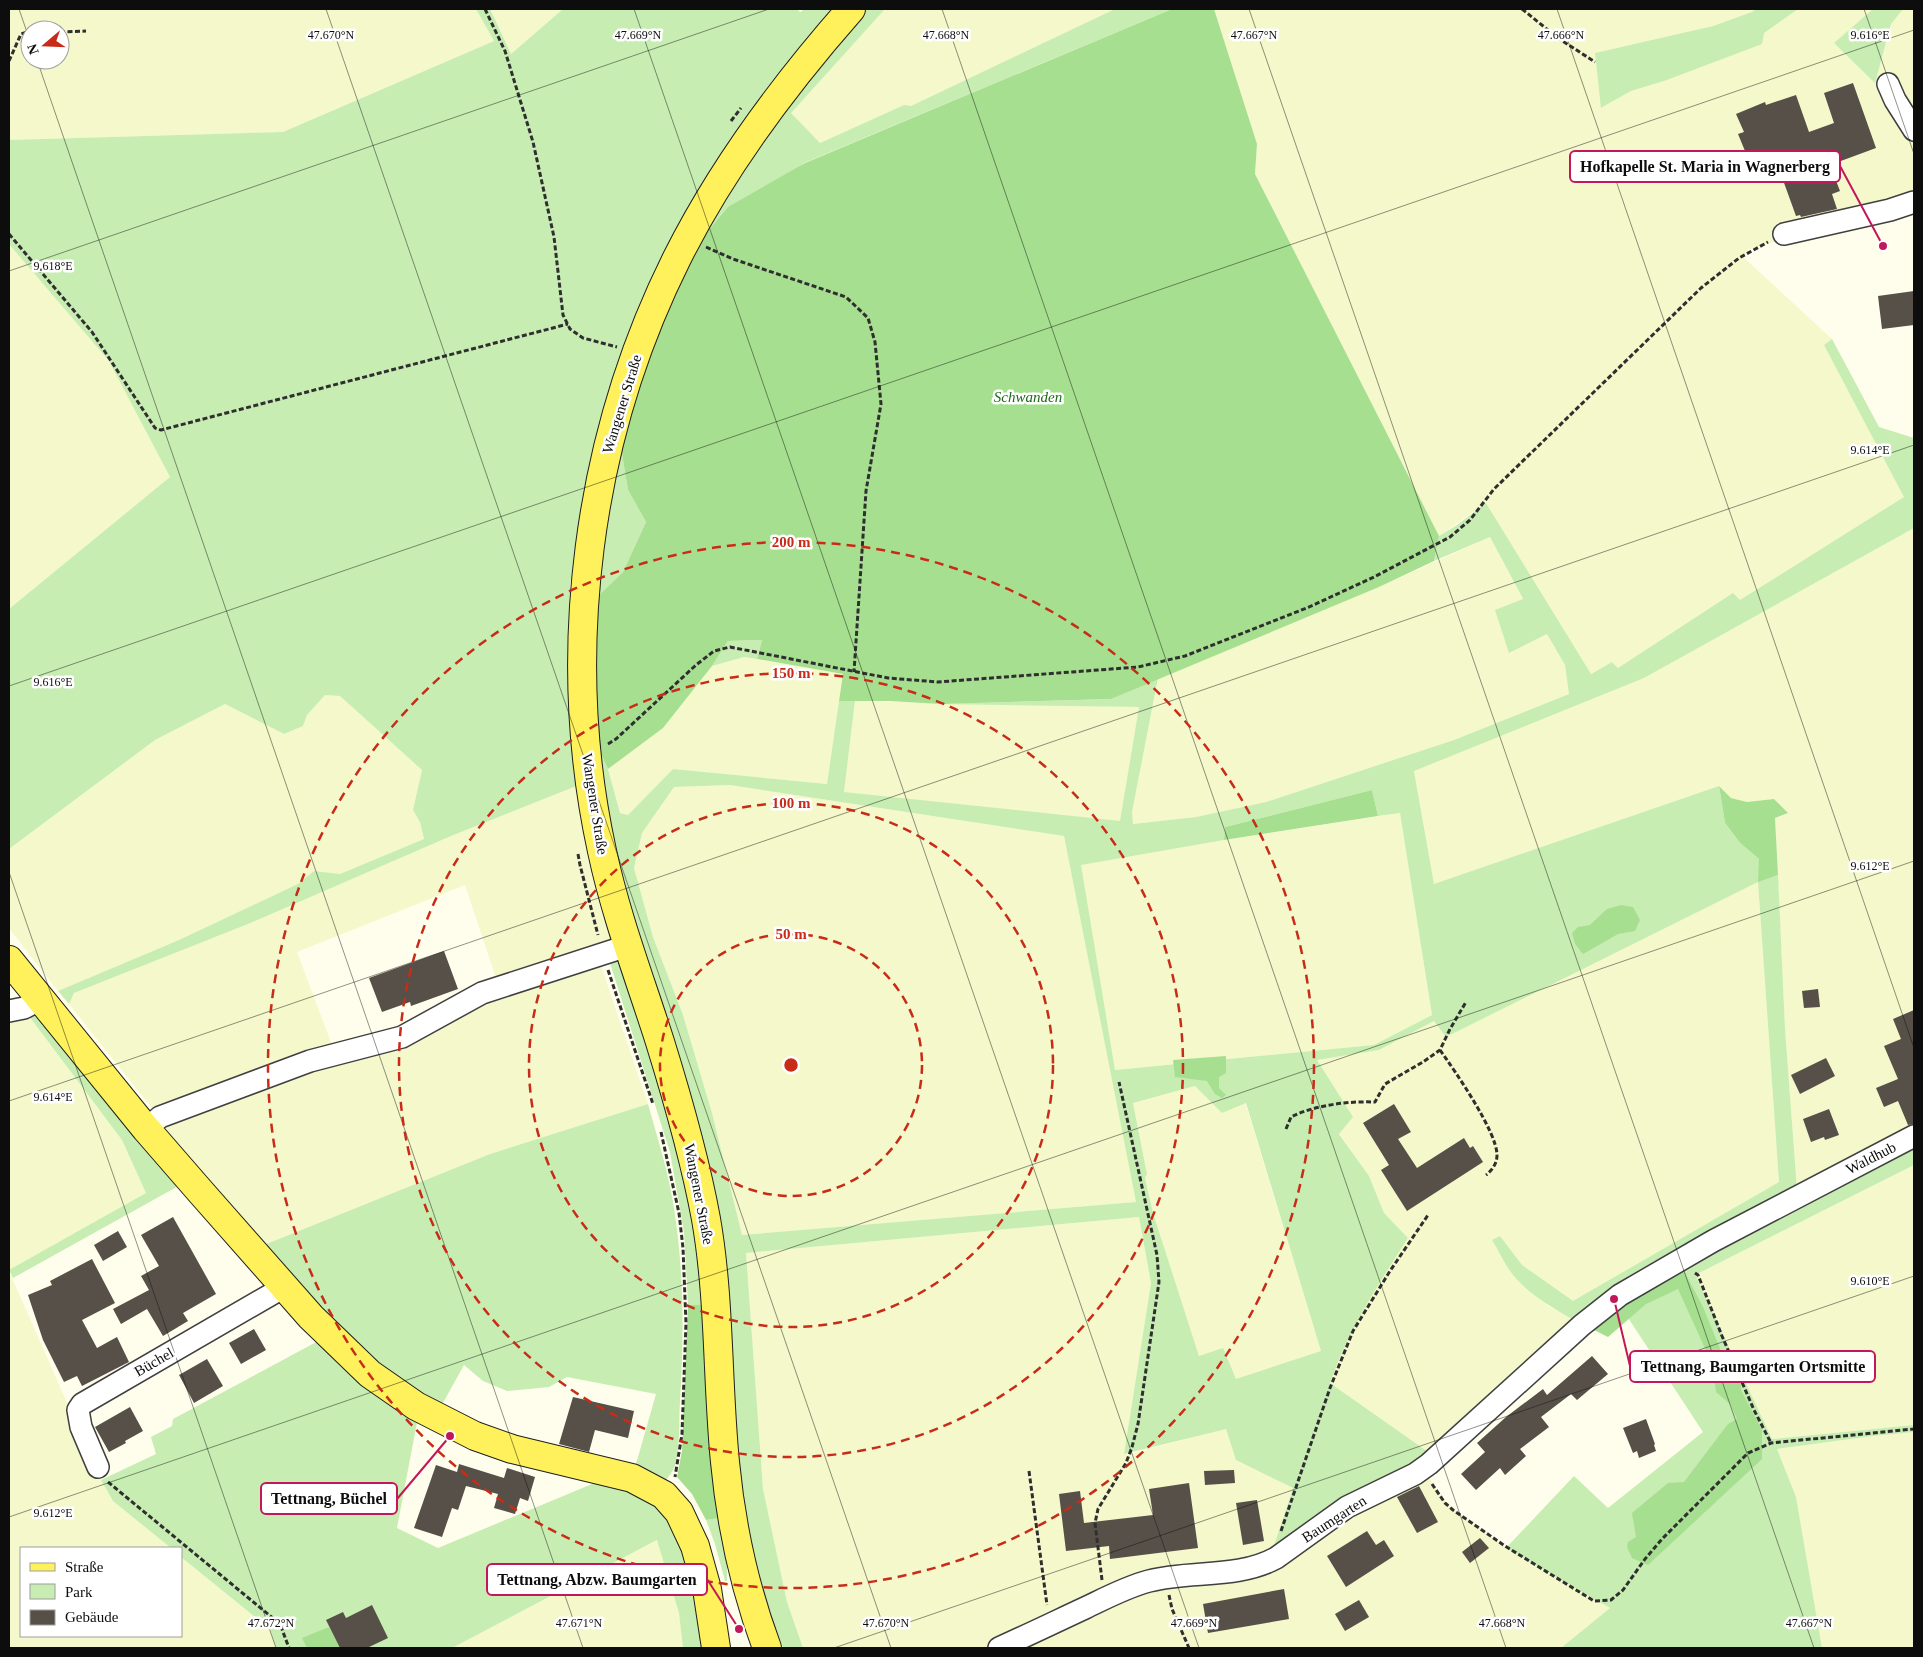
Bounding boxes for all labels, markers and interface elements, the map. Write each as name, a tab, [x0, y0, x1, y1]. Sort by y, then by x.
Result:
north arrow	[20, 20, 70, 70]
text: 47.670°N	[308, 28, 355, 42]
text: 47.669°N	[615, 28, 662, 42]
text: 47.668°N	[923, 28, 970, 42]
text: 47.667°N	[1231, 28, 1278, 42]
text: 47.666°N	[1538, 28, 1585, 42]
text: 9.616°E	[1850, 28, 1890, 42]
text: N	[24, 42, 42, 56]
callout: Hofkapelle St. Maria in Wagnerberg	[1570, 151, 1840, 182]
text: Hofkapelle St. Maria in Wagnerberg	[1580, 158, 1830, 176]
text: 9.618°E	[33, 259, 73, 273]
street label: Wangener Straße	[599, 352, 645, 455]
park label: Schwanden	[994, 389, 1062, 405]
text: 9.614°E	[1850, 443, 1890, 457]
text: 200 m	[772, 534, 811, 550]
text: 150 m	[772, 665, 811, 681]
text: 9.616°E	[33, 675, 73, 689]
street label: Wangener Straße	[579, 752, 611, 856]
text: 100 m	[772, 795, 811, 811]
text: 9.612°E	[1850, 859, 1890, 873]
text: 50 m	[775, 926, 807, 942]
centre of rings	[782, 1056, 800, 1074]
text: 9.614°E	[33, 1090, 73, 1104]
street label: Waldhub	[1843, 1139, 1899, 1177]
street label: Wangener Straße	[681, 1142, 717, 1246]
text: 9.610°E	[1850, 1274, 1890, 1288]
street label: Büchel	[132, 1344, 176, 1380]
callout: Tettnang, Baumgarten Ortsmitte	[1630, 1351, 1875, 1382]
text: Tettnang, Baumgarten Ortsmitte	[1641, 1358, 1865, 1376]
callout: Tettnang, Büchel	[261, 1483, 397, 1514]
text: Tettnang, Büchel	[271, 1490, 387, 1508]
street label: Baumgarten	[1299, 1492, 1370, 1546]
text: 9.612°E	[33, 1506, 73, 1520]
legend	[20, 1547, 182, 1637]
text: Straße	[65, 1559, 104, 1575]
callout: Tettnang, Abzw. Baumgarten	[487, 1564, 707, 1595]
text: Tettnang, Abzw. Baumgarten	[497, 1571, 697, 1589]
text: Park	[65, 1584, 93, 1600]
text: Gebäude	[65, 1609, 119, 1625]
text: 47.672°N	[248, 1616, 295, 1630]
text: 47.671°N	[556, 1616, 603, 1630]
text: 47.670°N	[863, 1616, 910, 1630]
text: 47.669°N	[1171, 1616, 1218, 1630]
text: 47.668°N	[1479, 1616, 1526, 1630]
text: 47.667°N	[1786, 1616, 1833, 1630]

